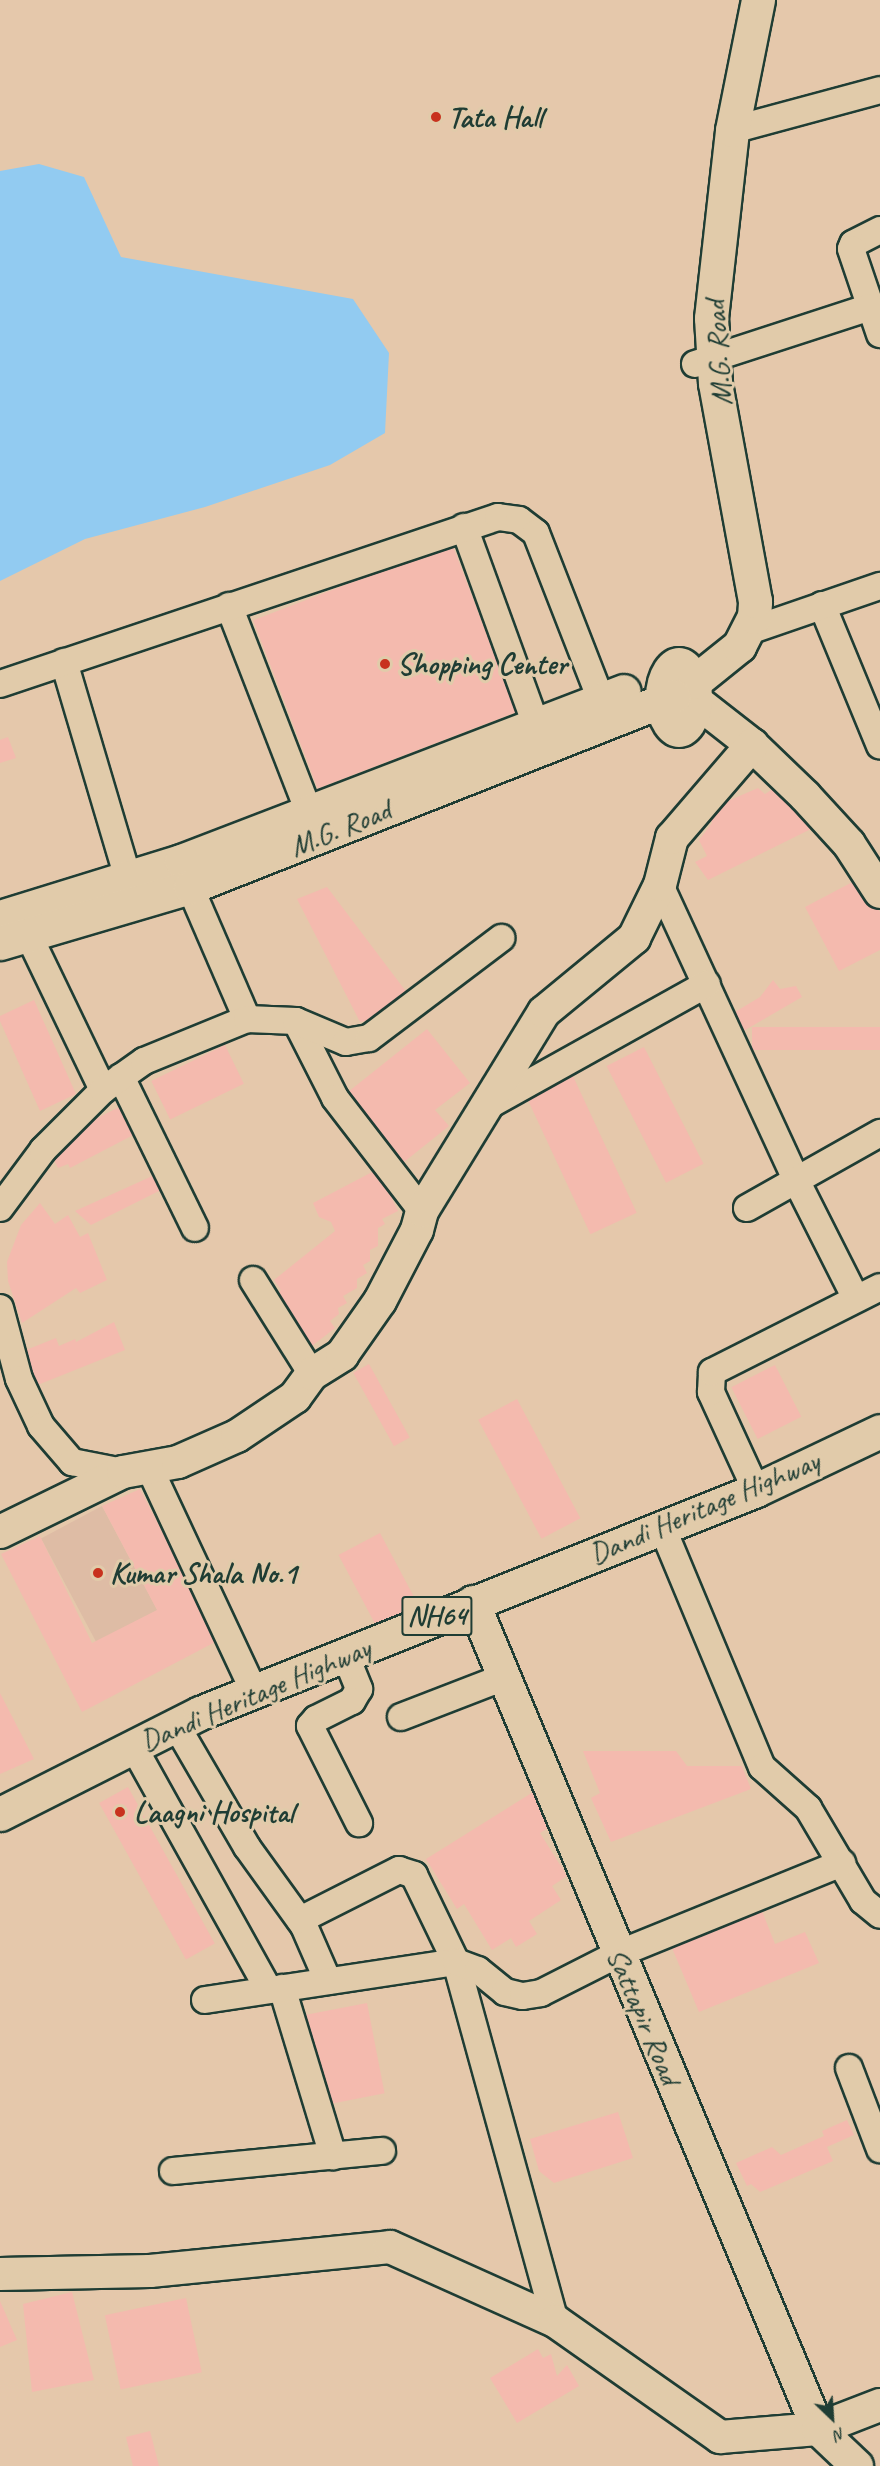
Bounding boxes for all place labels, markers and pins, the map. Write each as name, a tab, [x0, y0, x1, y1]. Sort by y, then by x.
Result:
place label: Tata Hall	[448, 99, 543, 135]
marker: Tata Hall	[429, 110, 443, 124]
place label: Shopping Center	[397, 646, 567, 682]
marker: Shopping Center	[378, 657, 392, 671]
place label: Kumar Shala No.1	[110, 1555, 299, 1591]
marker: Kumar Shala No.1	[91, 1566, 105, 1580]
place label: Laagni Hospital	[134, 1794, 294, 1830]
marker: Laagni Hospital	[111, 1803, 129, 1821]

